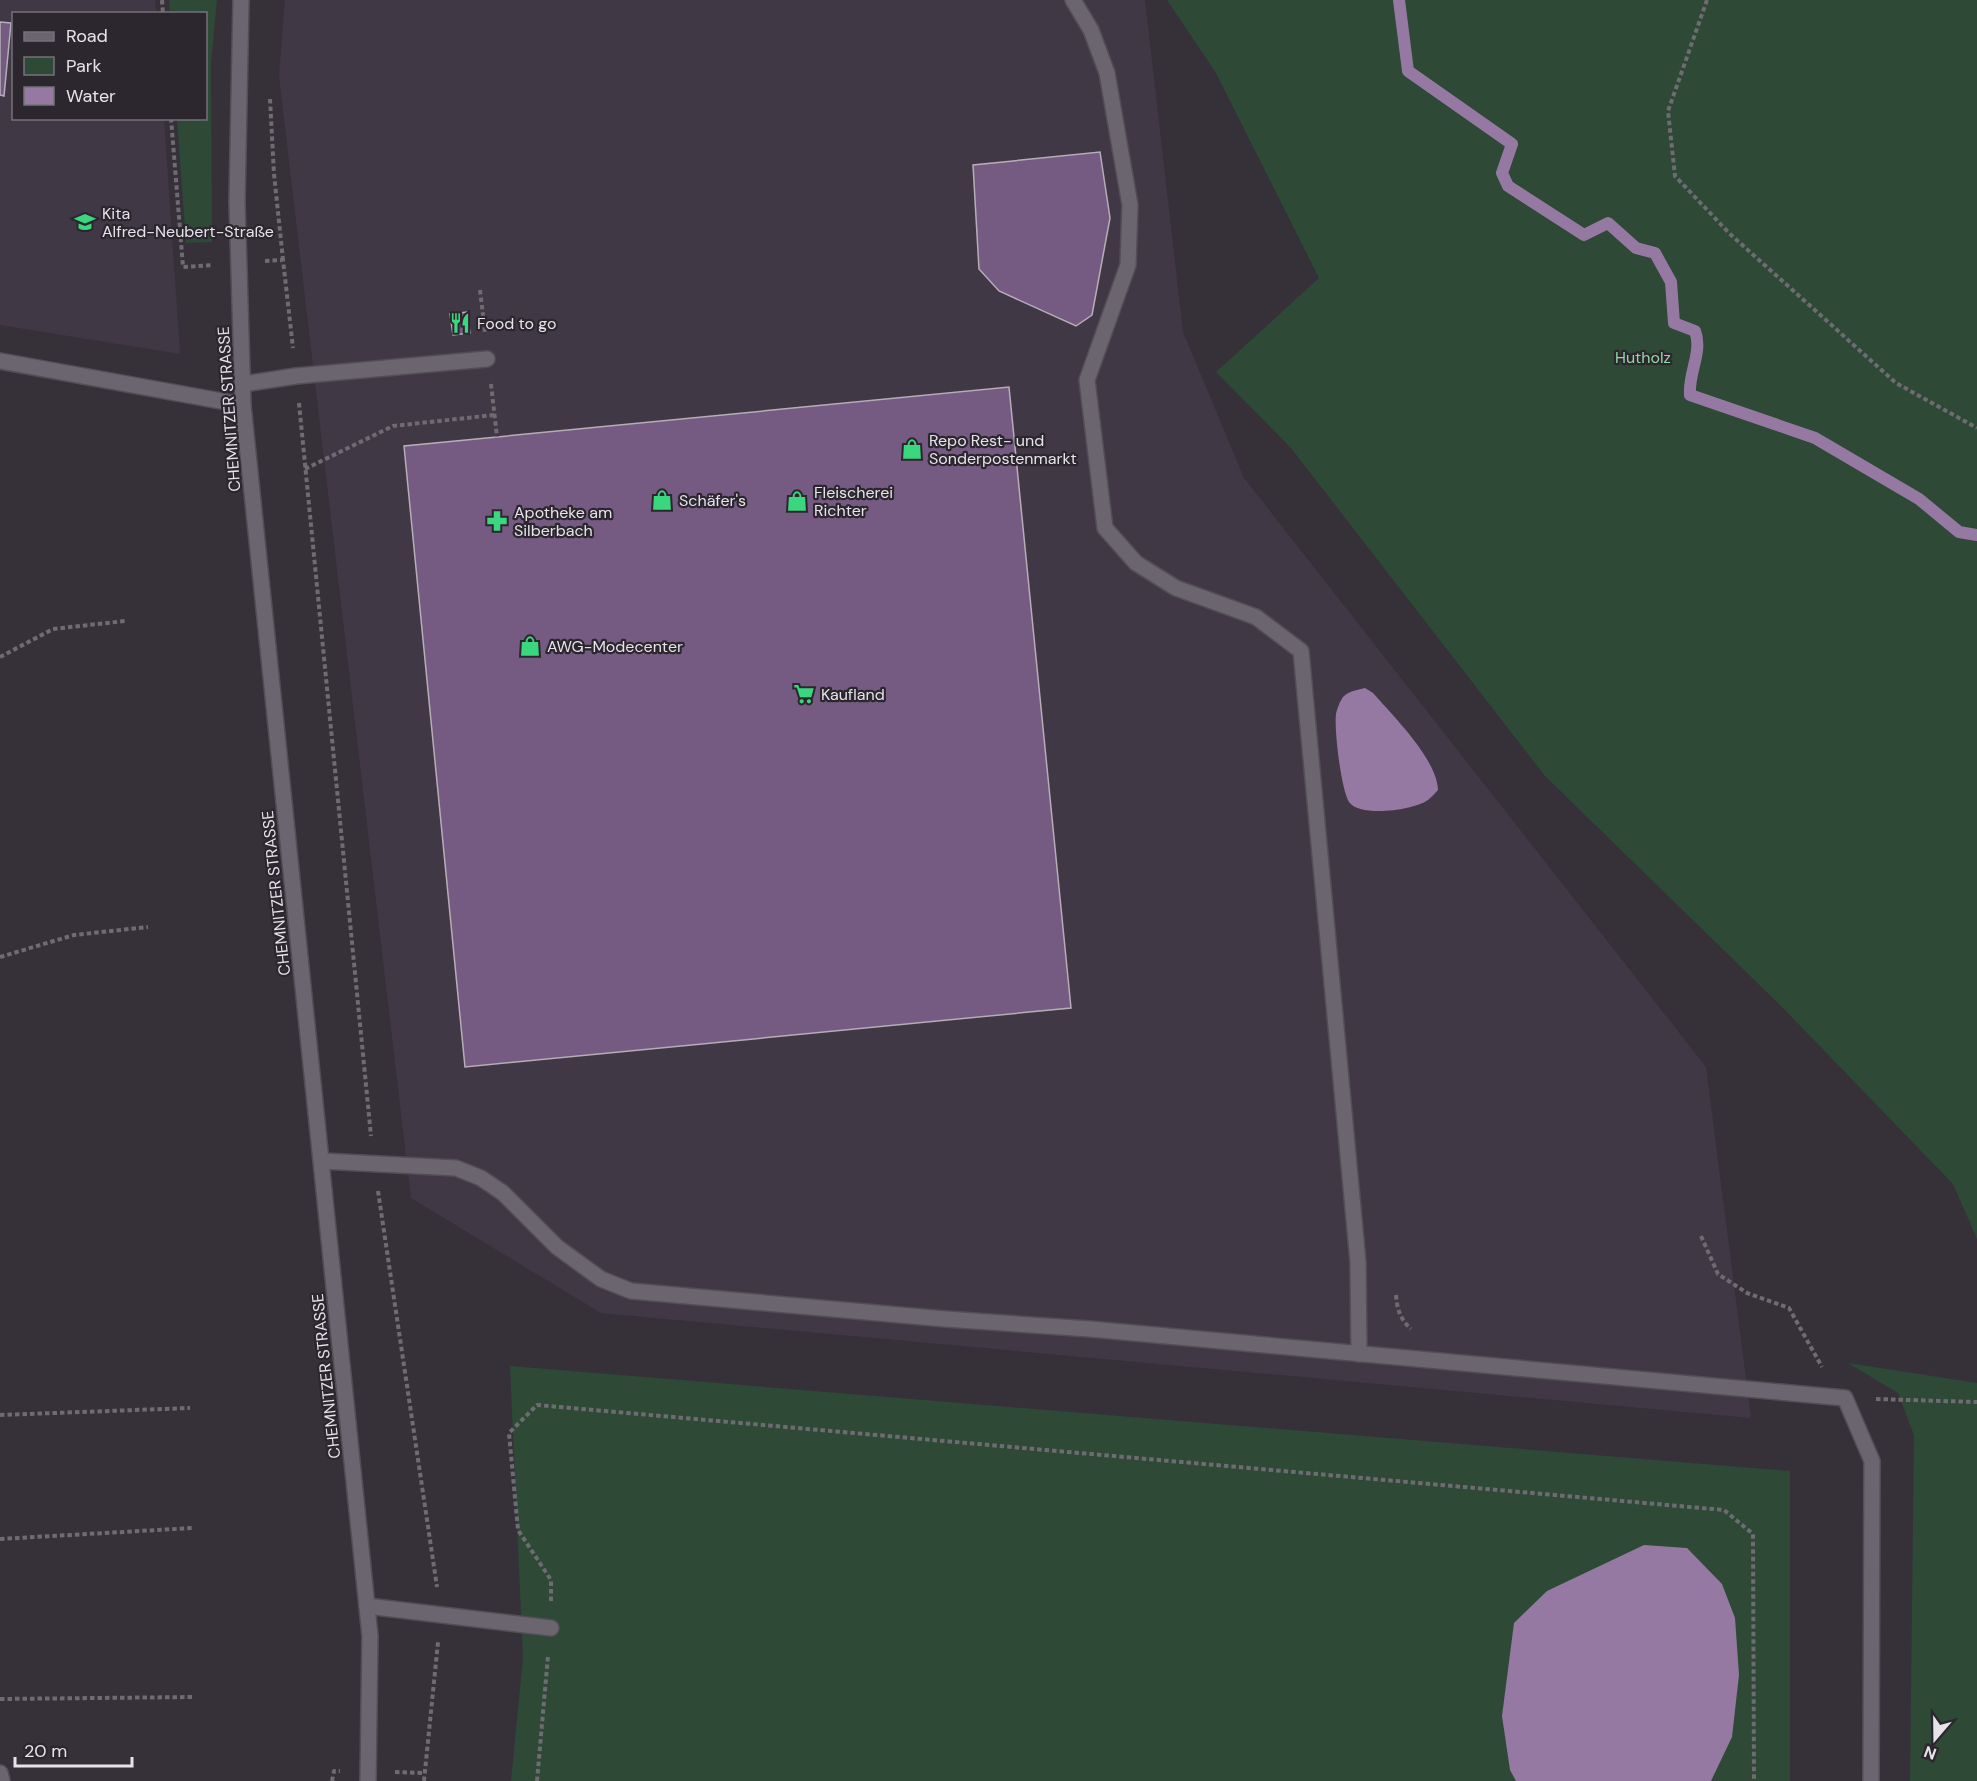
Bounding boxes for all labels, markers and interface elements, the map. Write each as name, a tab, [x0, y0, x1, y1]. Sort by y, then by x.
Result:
legend	[12, 12, 207, 120]
text: Road	[66, 24, 108, 48]
text: Park	[66, 54, 102, 78]
text: Water	[66, 84, 116, 108]
place label: Kita Alfred-Neubert-Straße	[102, 203, 274, 242]
school or university icon: Kita Alfred-Neubert-Straße	[73, 210, 97, 234]
restaurant icon: Food to go	[448, 311, 472, 335]
place label: Food to go	[477, 313, 556, 334]
street label: CHEMNITZER STRASSE	[213, 326, 245, 492]
park label: Hutholz	[1615, 347, 1671, 368]
place label: Repo Rest- und Sonderpostenmarkt	[929, 430, 1077, 469]
shop icon: Repo Rest- und Sonderpostenmarkt	[900, 437, 924, 461]
place label: Fleischerei Richter	[814, 482, 893, 521]
shop icon: Schäfer's	[650, 488, 674, 512]
shop icon: Fleischerei Richter	[785, 489, 809, 513]
place label: Schäfer's	[679, 490, 746, 511]
place label: Apotheke am Silberbach	[514, 502, 612, 541]
pharmacy icon: Apotheke am Silberbach	[485, 509, 509, 533]
shop icon: AWG-Modecenter	[518, 634, 542, 658]
place label: AWG-Modecenter	[547, 636, 683, 657]
supermarket icon: Kaufland	[792, 682, 816, 706]
place label: Kaufland	[821, 684, 885, 705]
street label: CHEMNITZER STRASSE	[257, 809, 295, 977]
street label: CHEMNITZER STRASSE	[307, 1292, 345, 1460]
north arrow	[1905, 1709, 1965, 1769]
scale bar	[15, 1730, 132, 1768]
text: 20 m	[24, 1739, 67, 1763]
text: N	[1921, 1741, 1939, 1764]

